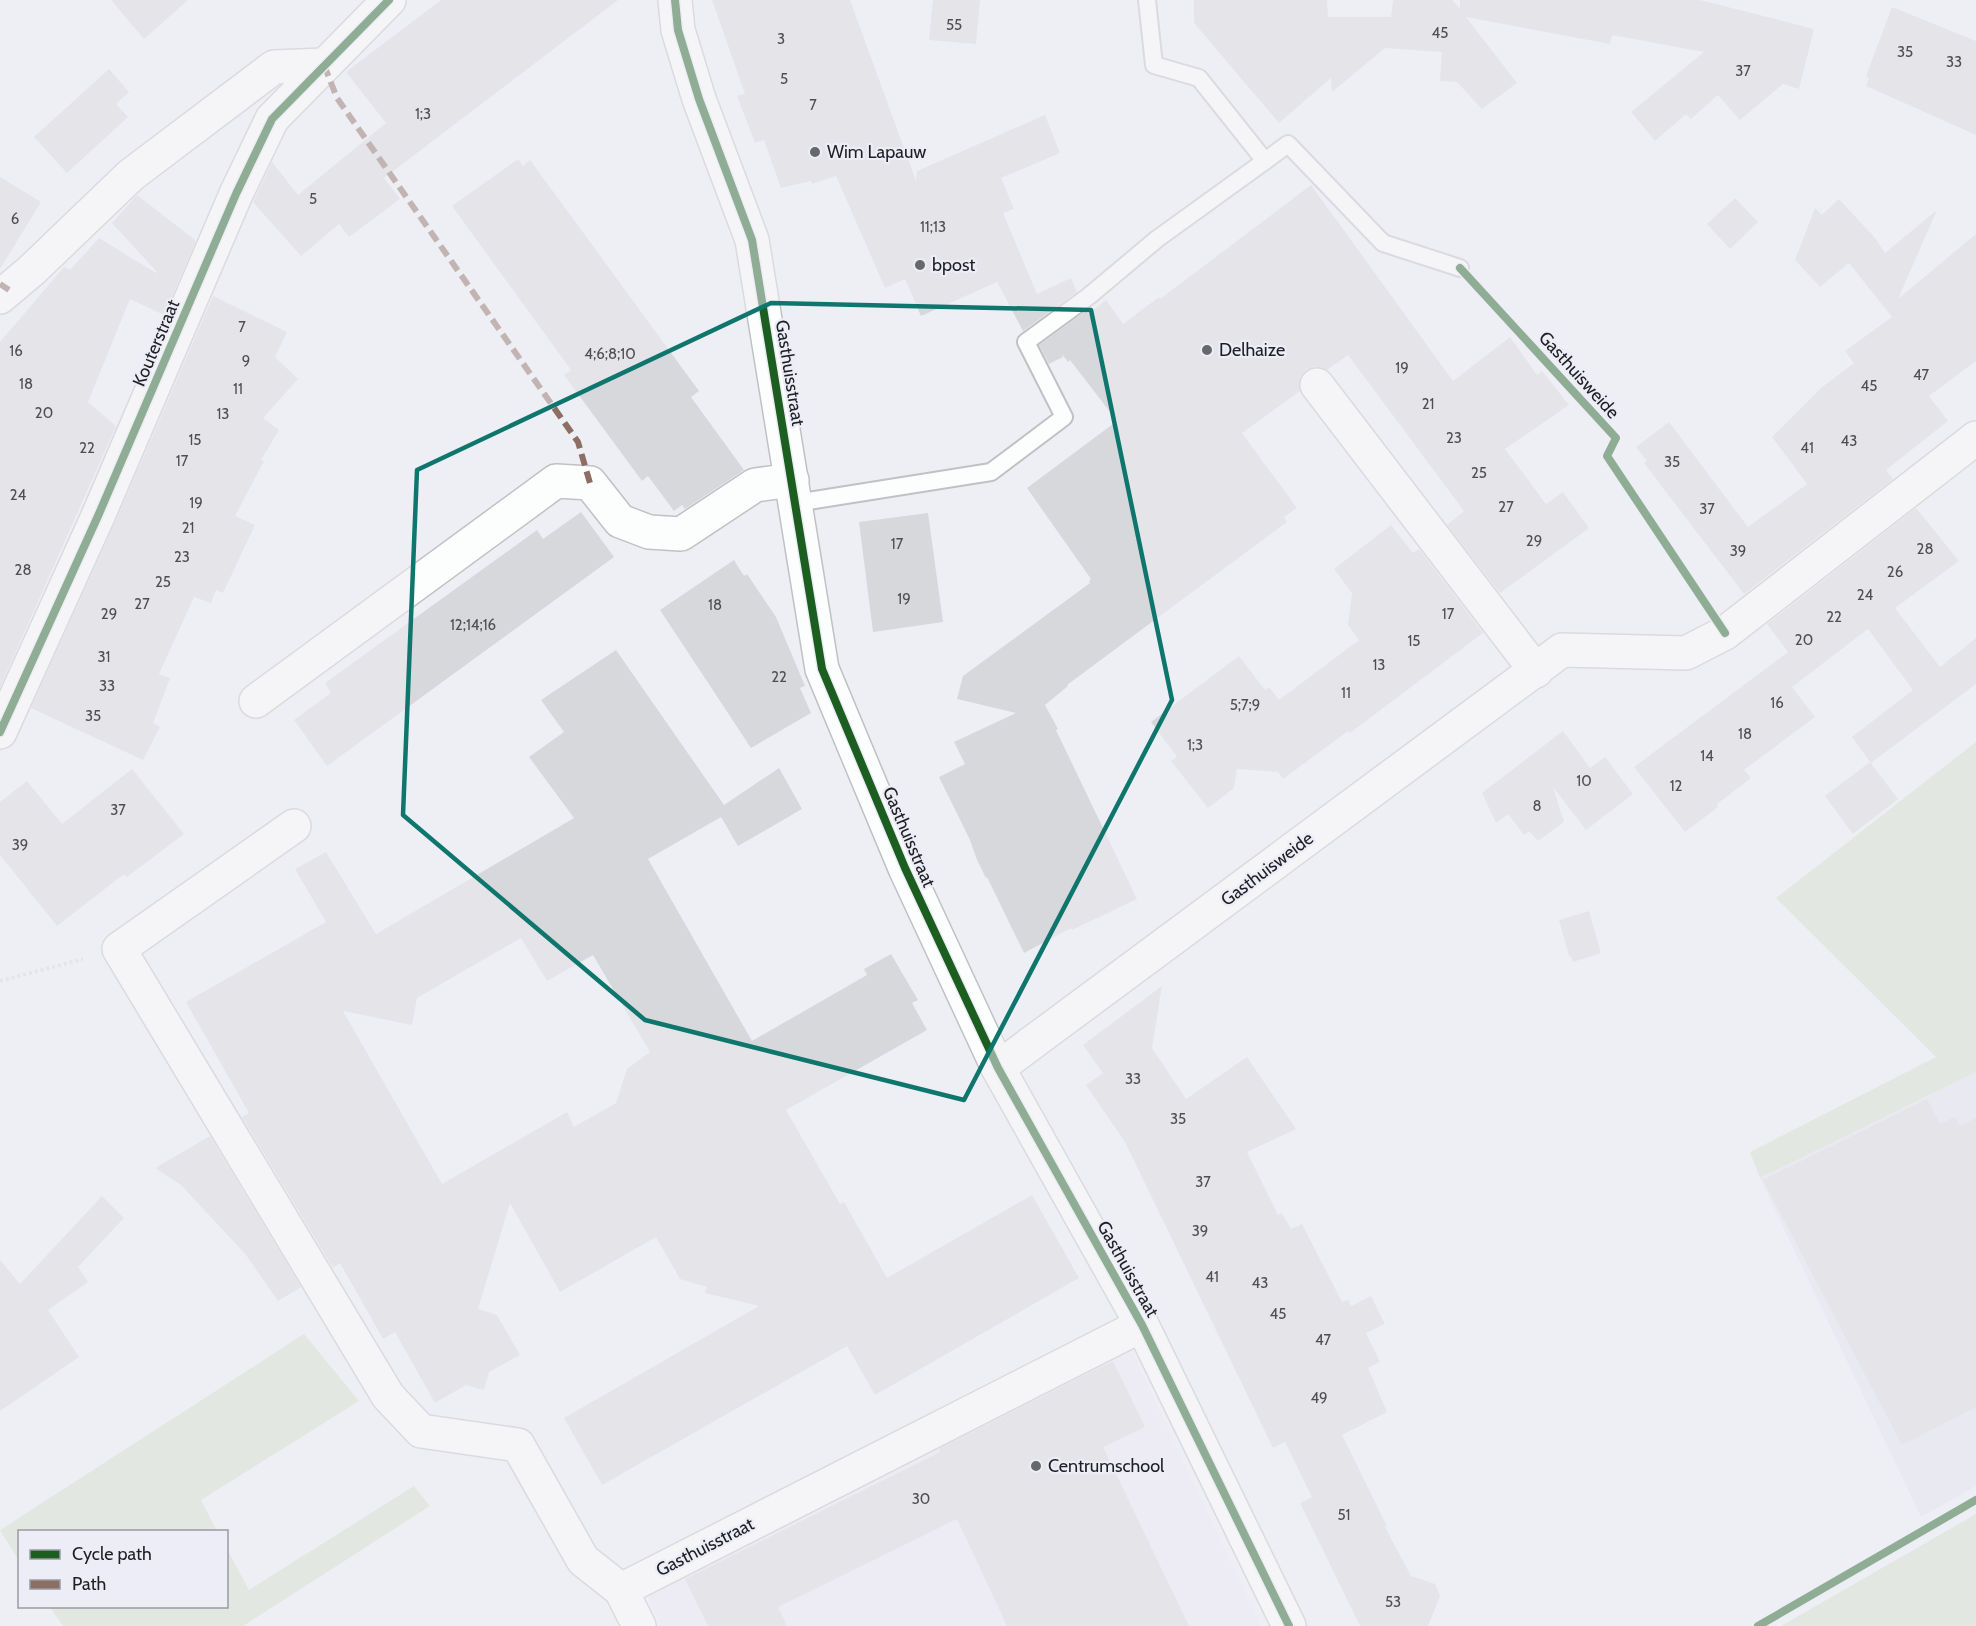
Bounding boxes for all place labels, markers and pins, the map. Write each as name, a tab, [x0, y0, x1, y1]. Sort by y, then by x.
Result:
place label: Wim Lapauw	[827, 141, 926, 163]
marker: Wim Lapauw	[808, 145, 822, 159]
place label: bpost	[932, 254, 975, 276]
marker: bpost	[913, 258, 927, 272]
place label: Delhaize	[1219, 339, 1285, 361]
marker: Delhaize	[1200, 343, 1214, 357]
place label: Centrumschool	[1048, 1455, 1165, 1477]
marker: Centrumschool	[1029, 1459, 1043, 1473]

